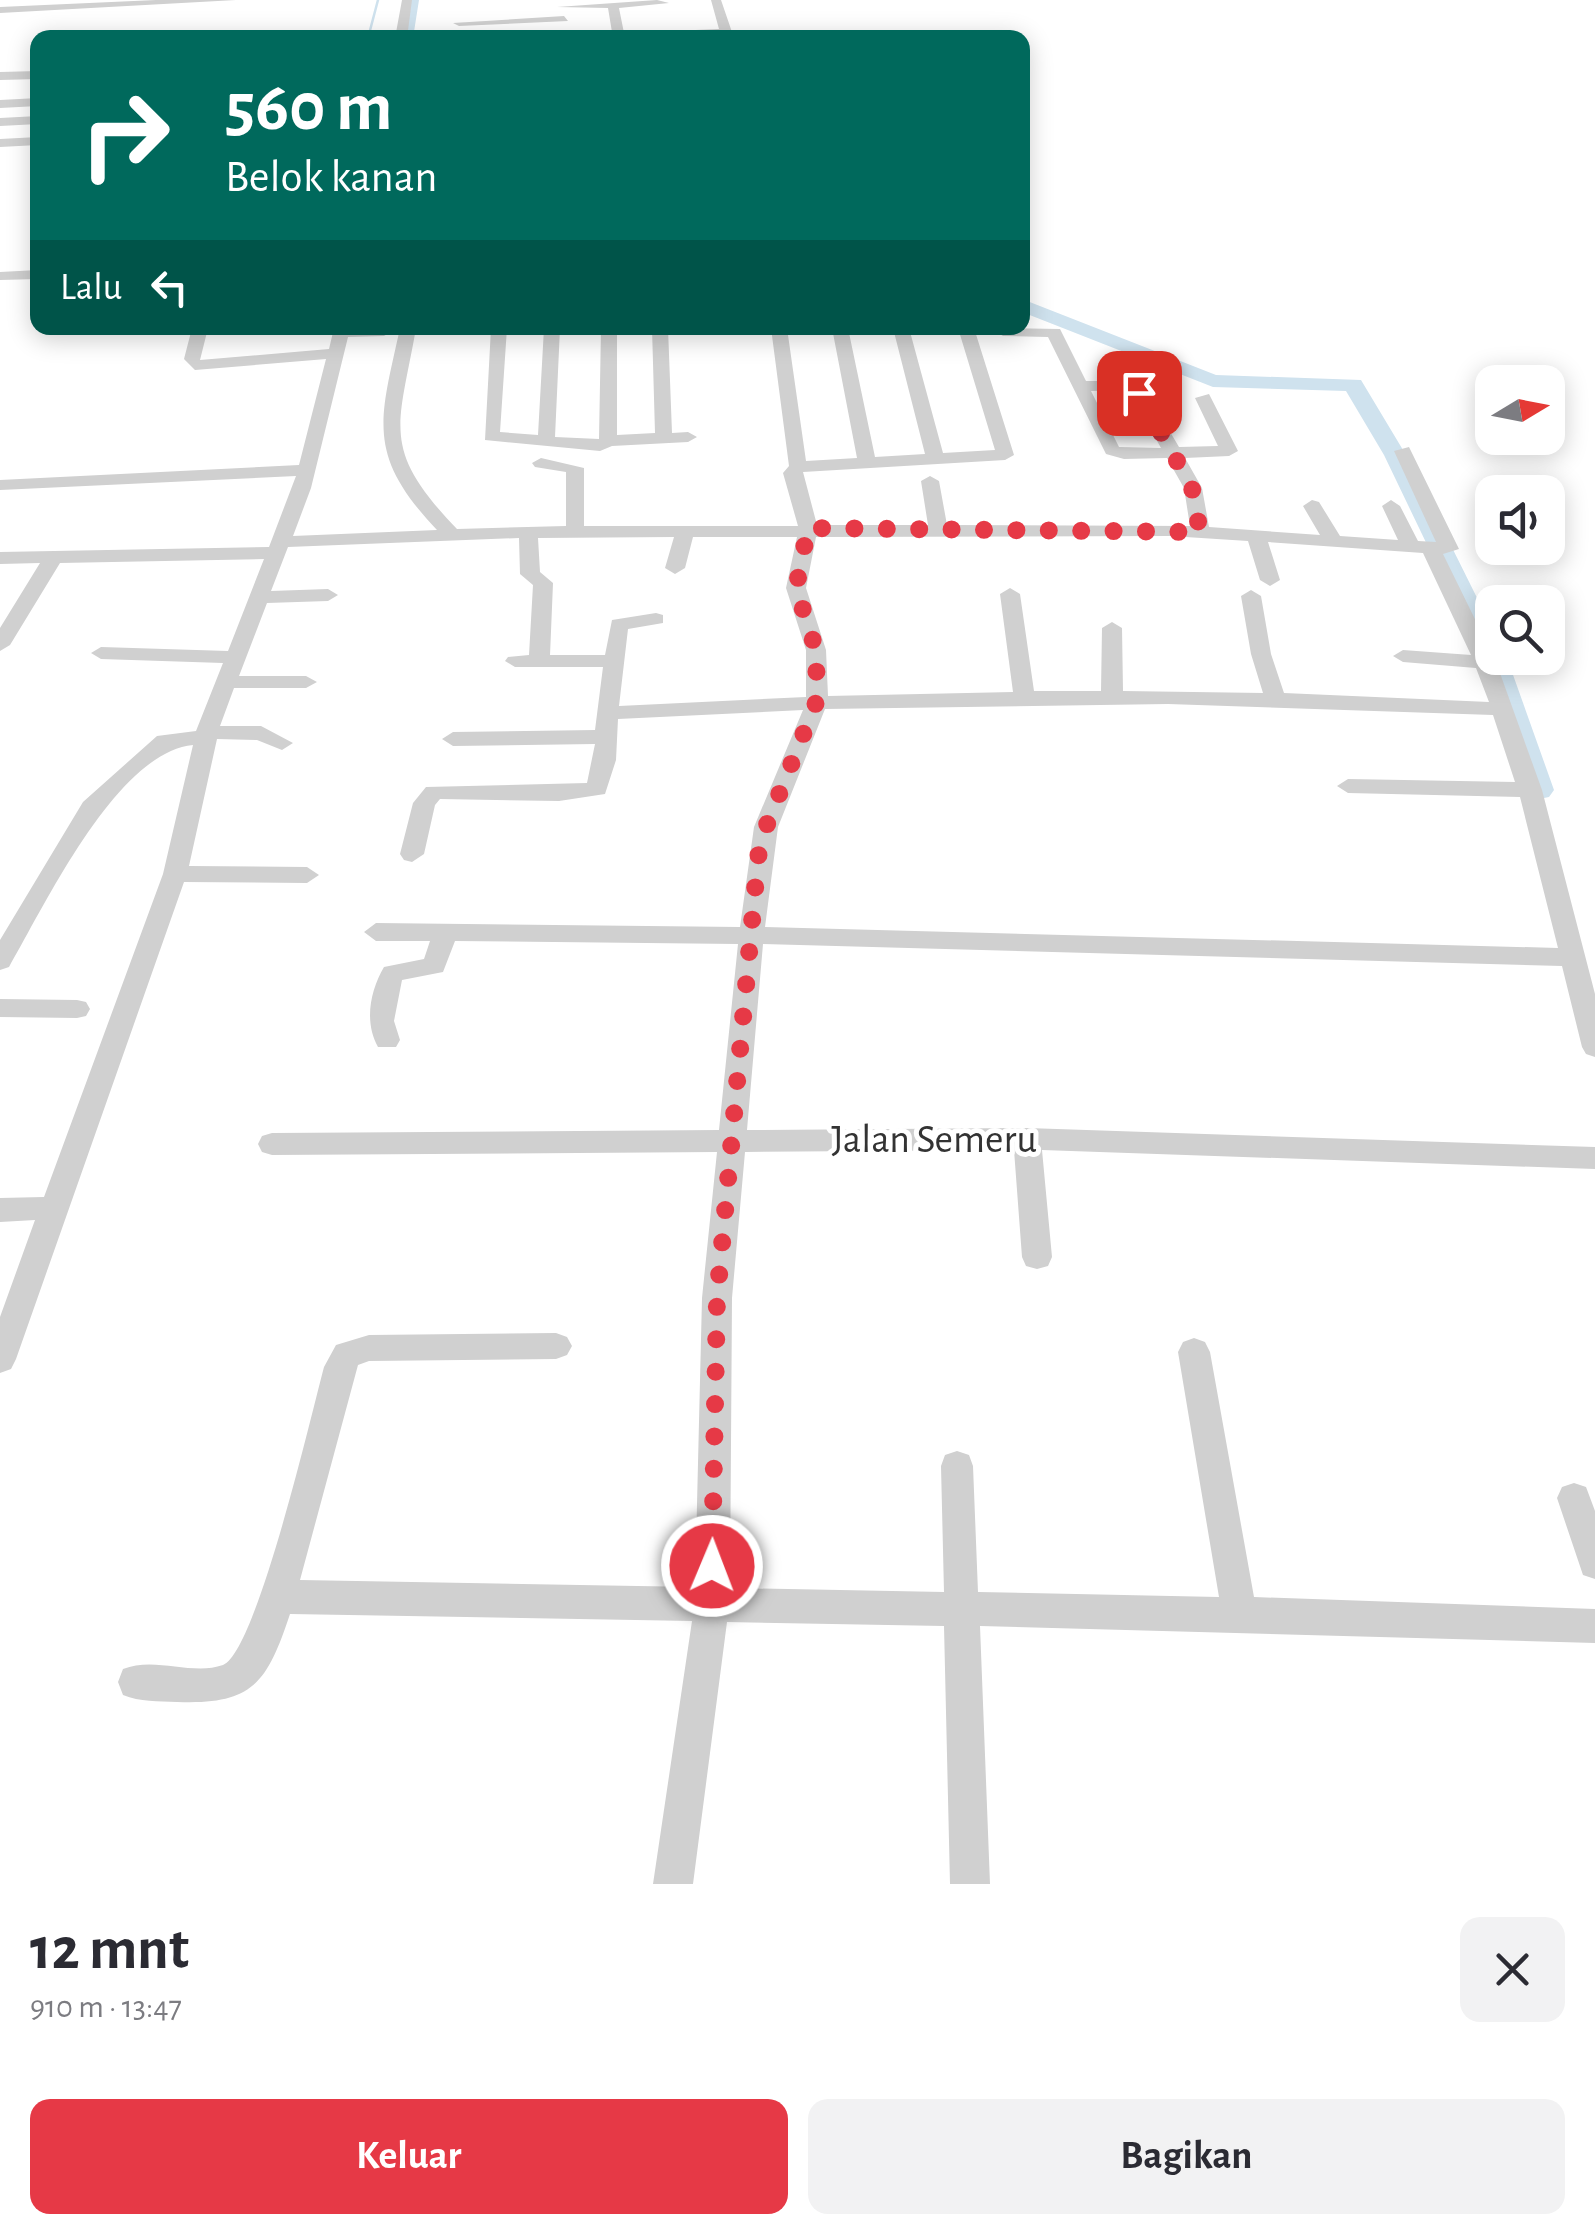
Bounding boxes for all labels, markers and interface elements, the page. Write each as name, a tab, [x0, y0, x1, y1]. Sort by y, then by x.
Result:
icon: right	[60, 70, 190, 200]
text: 560 m	[225, 73, 393, 143]
text: Belok kanan	[225, 155, 437, 200]
icon: left	[142, 260, 197, 315]
text: Lalu	[60, 269, 122, 307]
pin	[1097, 351, 1182, 436]
north arrow	[1475, 365, 1565, 455]
map controls	[1475, 365, 1565, 675]
icon: arrive	[1112, 366, 1167, 421]
button: sound	[1475, 475, 1565, 565]
button: search	[1475, 585, 1565, 675]
street label: Jalan Semeru	[831, 1120, 1037, 1160]
position arrow	[660, 1514, 764, 1618]
button: close	[1460, 1917, 1565, 2022]
text: 12 mnt	[30, 1920, 189, 1980]
text: 910 m · 13:47	[30, 1991, 182, 2023]
button: Keluar	[30, 2099, 788, 2214]
button: Bagikan	[808, 2099, 1565, 2214]

